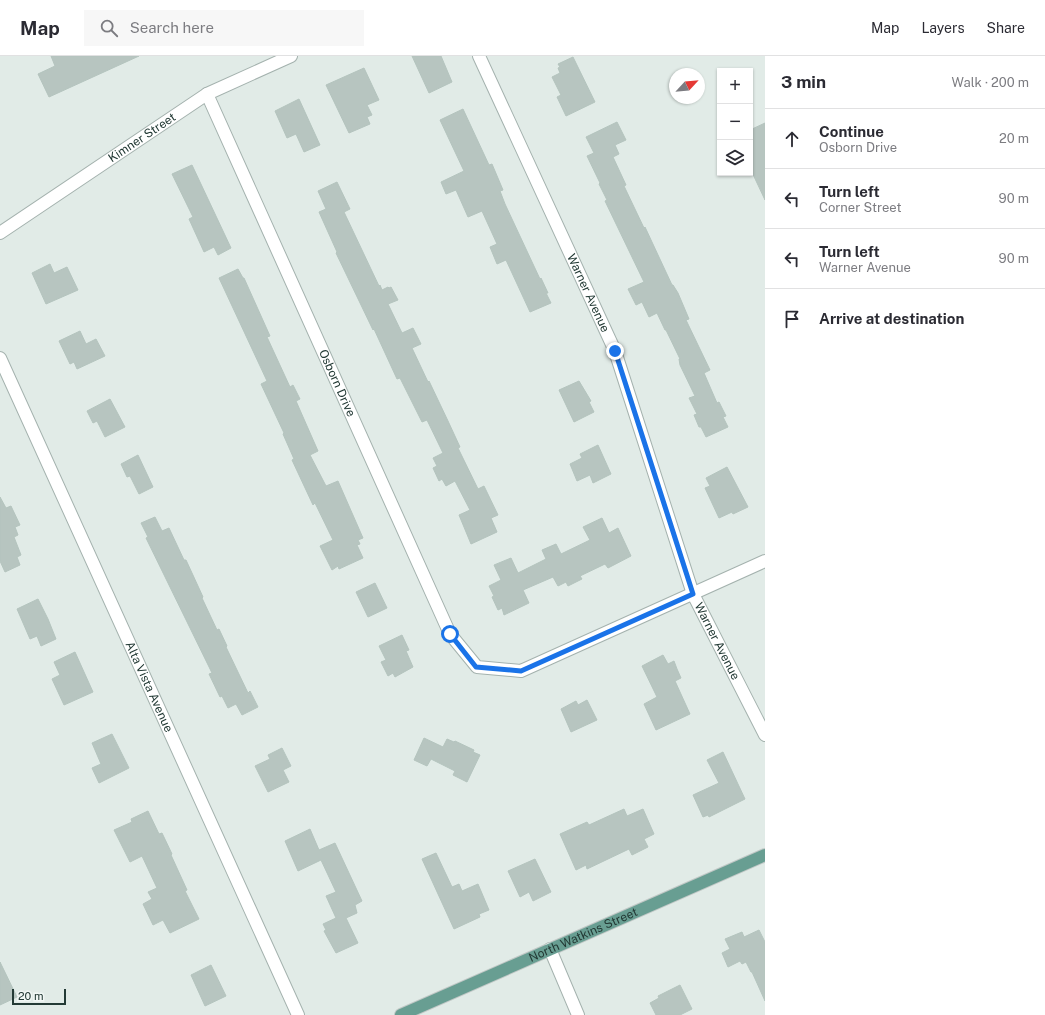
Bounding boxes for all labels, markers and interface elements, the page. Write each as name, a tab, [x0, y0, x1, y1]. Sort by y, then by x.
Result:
search box	[84, 10, 364, 46]
text: Map	[20, 17, 60, 39]
icon: search	[98, 17, 120, 39]
text: Search here	[130, 19, 214, 36]
text: Map	[871, 20, 899, 36]
text: Layers	[921, 20, 965, 36]
text: Share	[987, 20, 1025, 36]
north arrow	[669, 68, 705, 104]
map controls	[717, 68, 753, 176]
button: +	[717, 68, 753, 104]
text: 3 min	[781, 72, 826, 92]
text: Walk · 200 m	[952, 75, 1029, 90]
button: −	[717, 104, 753, 140]
street label: Kimner Street	[106, 110, 179, 165]
text: Continue	[819, 123, 884, 140]
icon: ahead	[781, 128, 803, 150]
text: 20 m	[999, 131, 1029, 146]
button: layers	[717, 140, 753, 176]
text: Osborn Drive	[819, 140, 897, 155]
text: Turn left	[819, 183, 880, 200]
icon: left	[781, 188, 803, 210]
text: 90 m	[999, 191, 1029, 206]
text: Corner Street	[819, 200, 901, 215]
text: Turn left	[819, 243, 880, 260]
icon: left	[781, 248, 803, 270]
text: 90 m	[999, 251, 1029, 266]
street label: Warner Avenue	[564, 252, 612, 335]
text: Warner Avenue	[819, 260, 911, 275]
icon: arrive	[781, 308, 803, 330]
text: Arrive at destination	[819, 310, 964, 327]
route end	[606, 342, 624, 360]
street label: Osborn Drive	[316, 347, 358, 419]
street label: Warner Avenue	[692, 600, 743, 682]
route start	[441, 625, 459, 643]
street label: Alta Vista Avenue	[122, 639, 176, 734]
street label: North Watkins Street	[527, 905, 640, 965]
scale bar	[12, 987, 66, 1006]
text: 20 m	[18, 990, 43, 1002]

